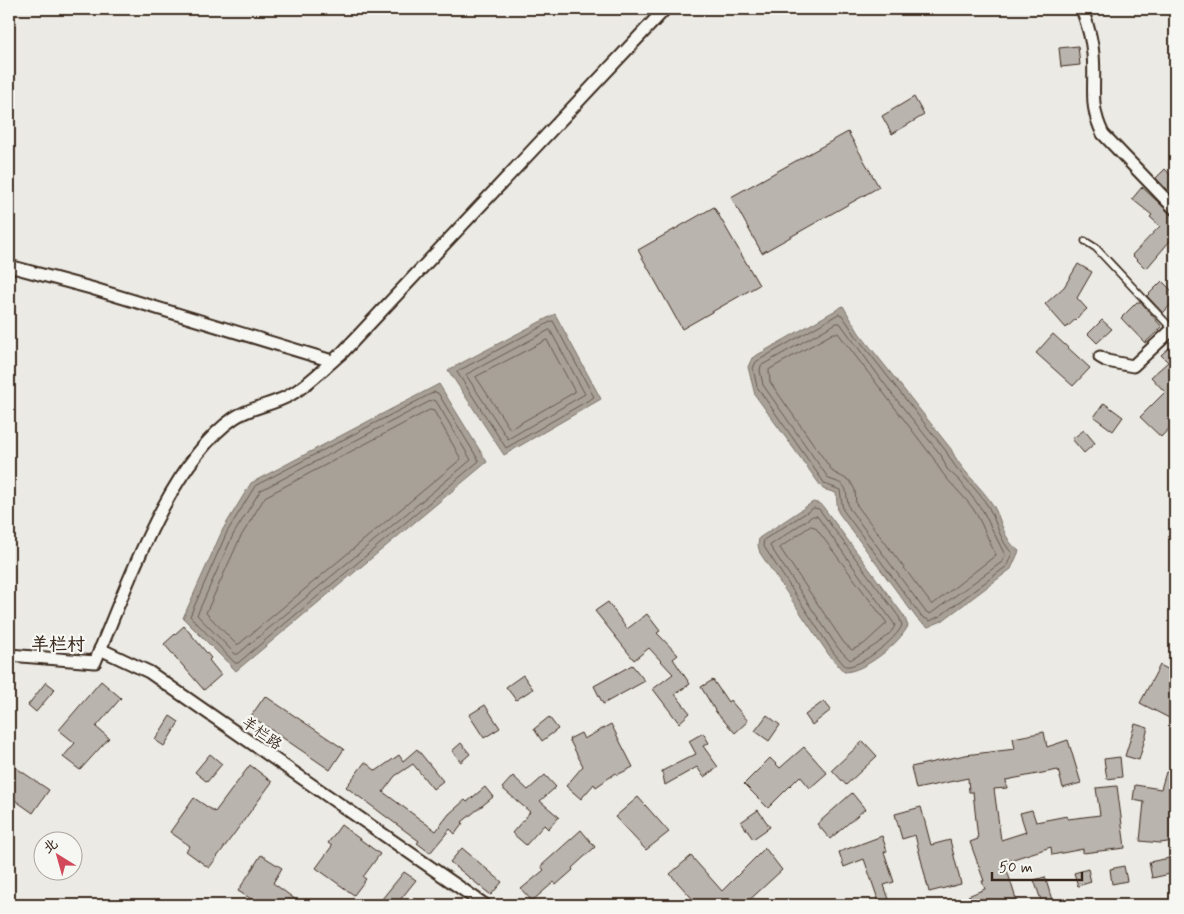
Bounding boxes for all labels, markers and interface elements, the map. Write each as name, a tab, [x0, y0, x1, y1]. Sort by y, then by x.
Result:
district label: 羊栏村	[31, 633, 85, 657]
street label: 羊栏路	[237, 713, 286, 755]
north arrow	[32, 832, 82, 882]
text: 北	[40, 835, 62, 858]
scale bar	[992, 849, 1082, 881]
text: 50 m	[999, 858, 1033, 878]

